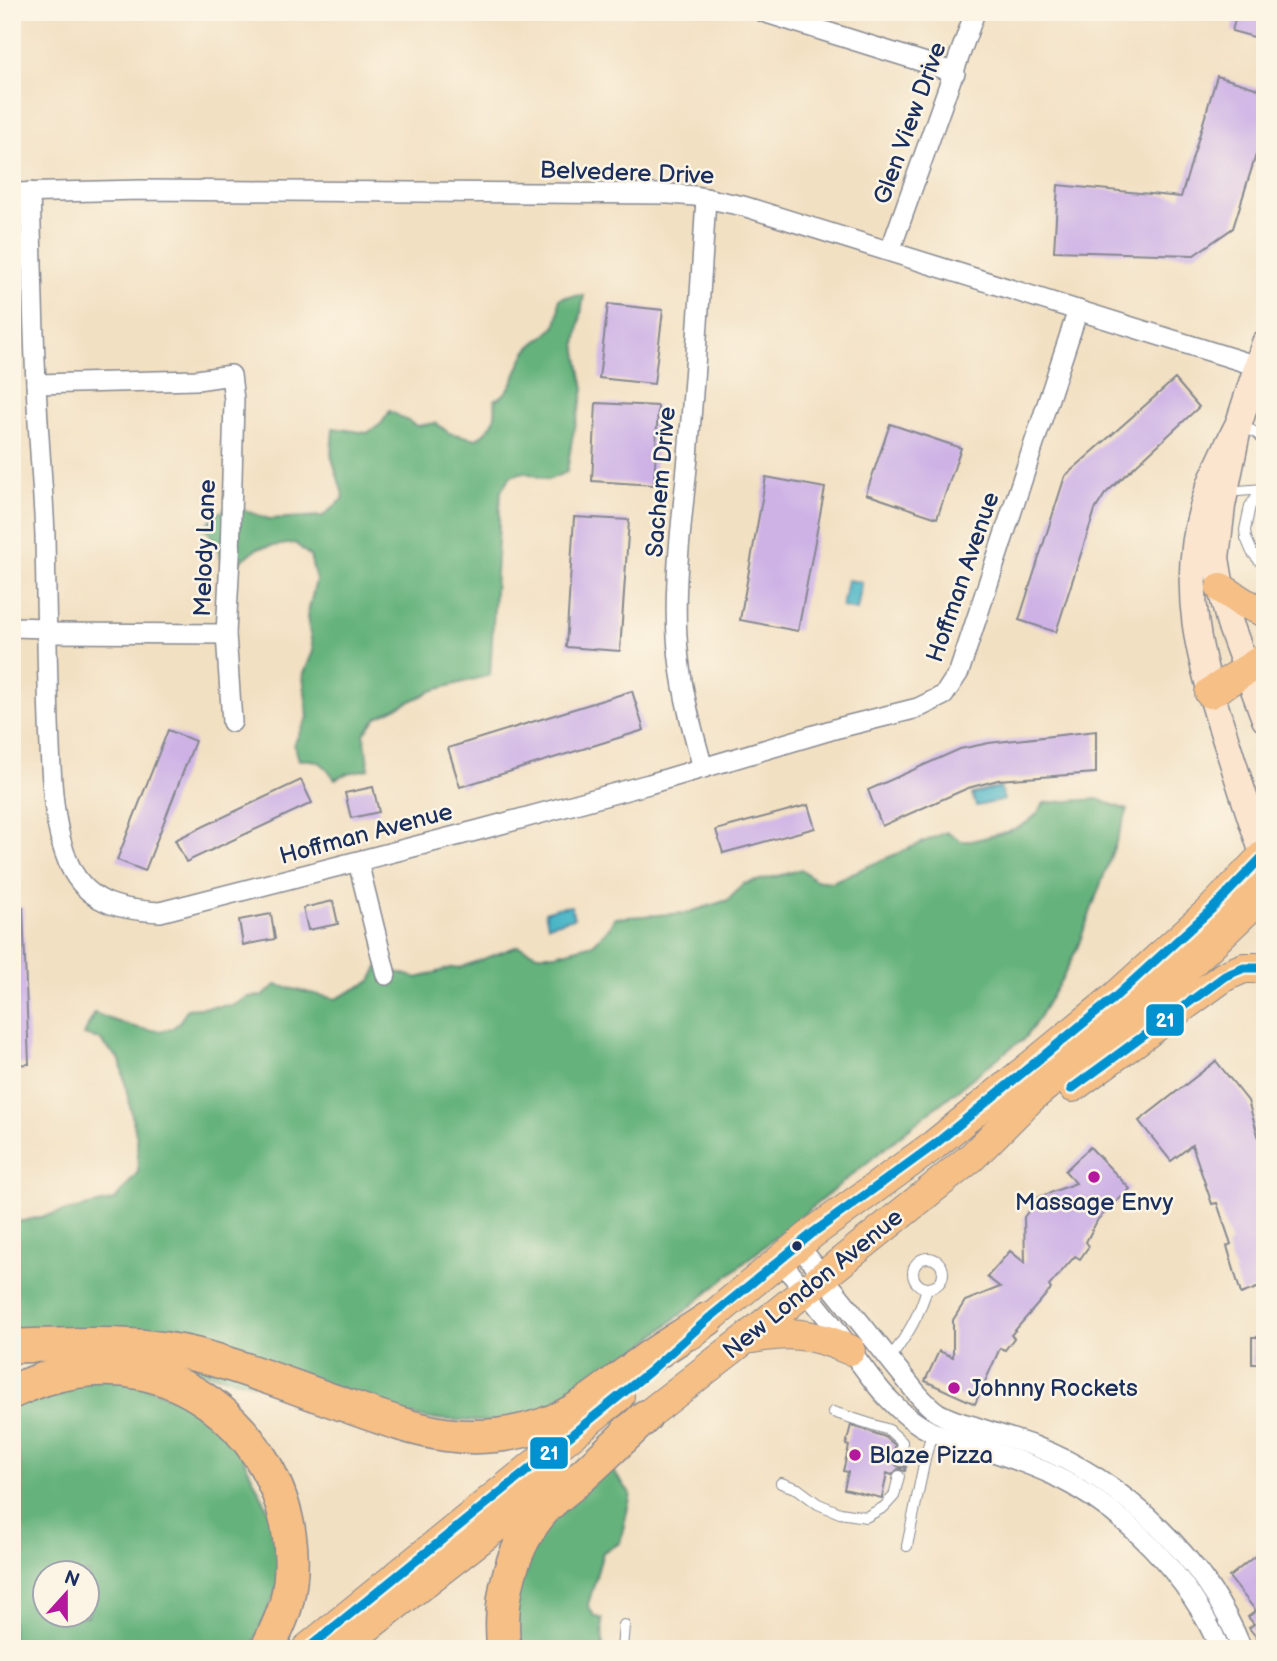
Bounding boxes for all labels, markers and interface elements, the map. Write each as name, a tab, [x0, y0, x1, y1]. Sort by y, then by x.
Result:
street label: Glen View Drive	[867, 38, 953, 208]
street label: Belvedere Drive	[539, 155, 715, 191]
street label: Sachem Drive	[640, 405, 682, 559]
street label: Melody Lane	[188, 479, 222, 617]
street label: Hoffman Avenue	[920, 488, 1006, 666]
street label: Hoffman Avenue	[276, 797, 456, 871]
line badge: 21	[1145, 1003, 1185, 1037]
text: 21	[1156, 1010, 1174, 1033]
marker: Massage Envy	[1086, 1169, 1102, 1185]
place label: Massage Envy	[1015, 1188, 1173, 1217]
street label: New London Avenue	[717, 1203, 909, 1365]
unlabelled marker	[790, 1239, 804, 1253]
place label: Johnny Rockets	[968, 1374, 1138, 1403]
marker: Johnny Rockets	[946, 1380, 962, 1396]
line badge: 21	[529, 1436, 569, 1470]
place label: Blaze Pizza	[869, 1441, 993, 1470]
text: 21	[540, 1443, 558, 1466]
marker: Blaze Pizza	[847, 1447, 863, 1463]
north arrow	[32, 1560, 102, 1630]
text: N	[61, 1566, 82, 1593]

